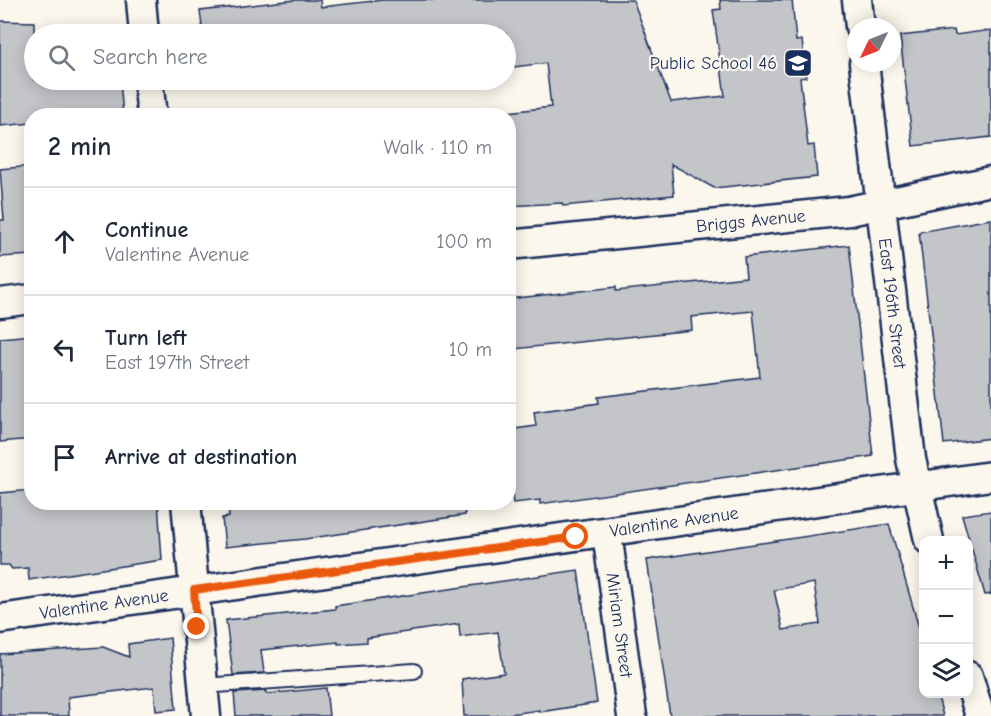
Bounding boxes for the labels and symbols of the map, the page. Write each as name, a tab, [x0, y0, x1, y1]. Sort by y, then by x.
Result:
north arrow	[847, 18, 901, 72]
school or university icon: Public School 46	[782, 47, 814, 79]
place label: Public School 46	[650, 53, 777, 74]
street label: Briggs Avenue	[695, 205, 807, 237]
street label: East 196th Street	[874, 237, 910, 371]
street label: Valentine Avenue	[608, 503, 740, 542]
route start	[562, 523, 588, 549]
street label: Miriam Street	[602, 571, 637, 680]
street label: Valentine Avenue	[38, 585, 170, 624]
route end	[183, 613, 209, 639]

